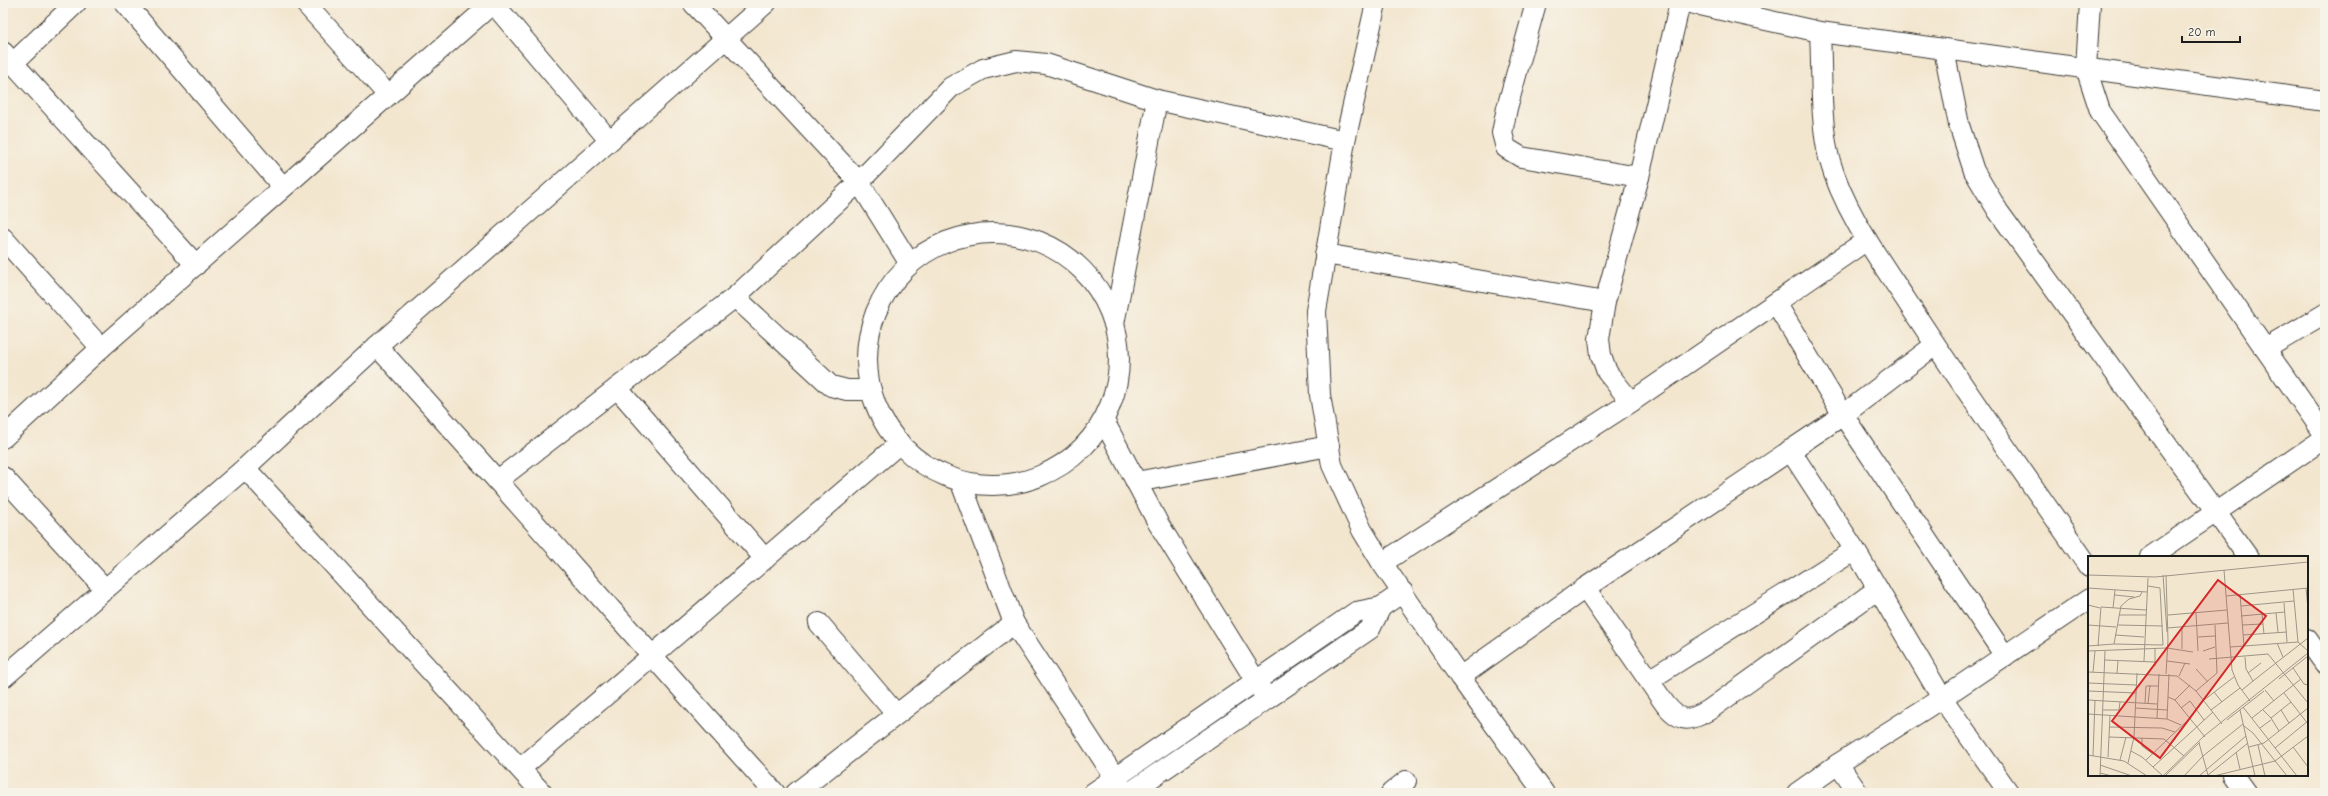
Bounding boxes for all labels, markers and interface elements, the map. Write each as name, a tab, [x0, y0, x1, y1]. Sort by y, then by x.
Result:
scale bar	[2182, 18, 2240, 44]
text: 20 m	[2188, 25, 2216, 39]
inset map	[2088, 556, 2308, 776]

